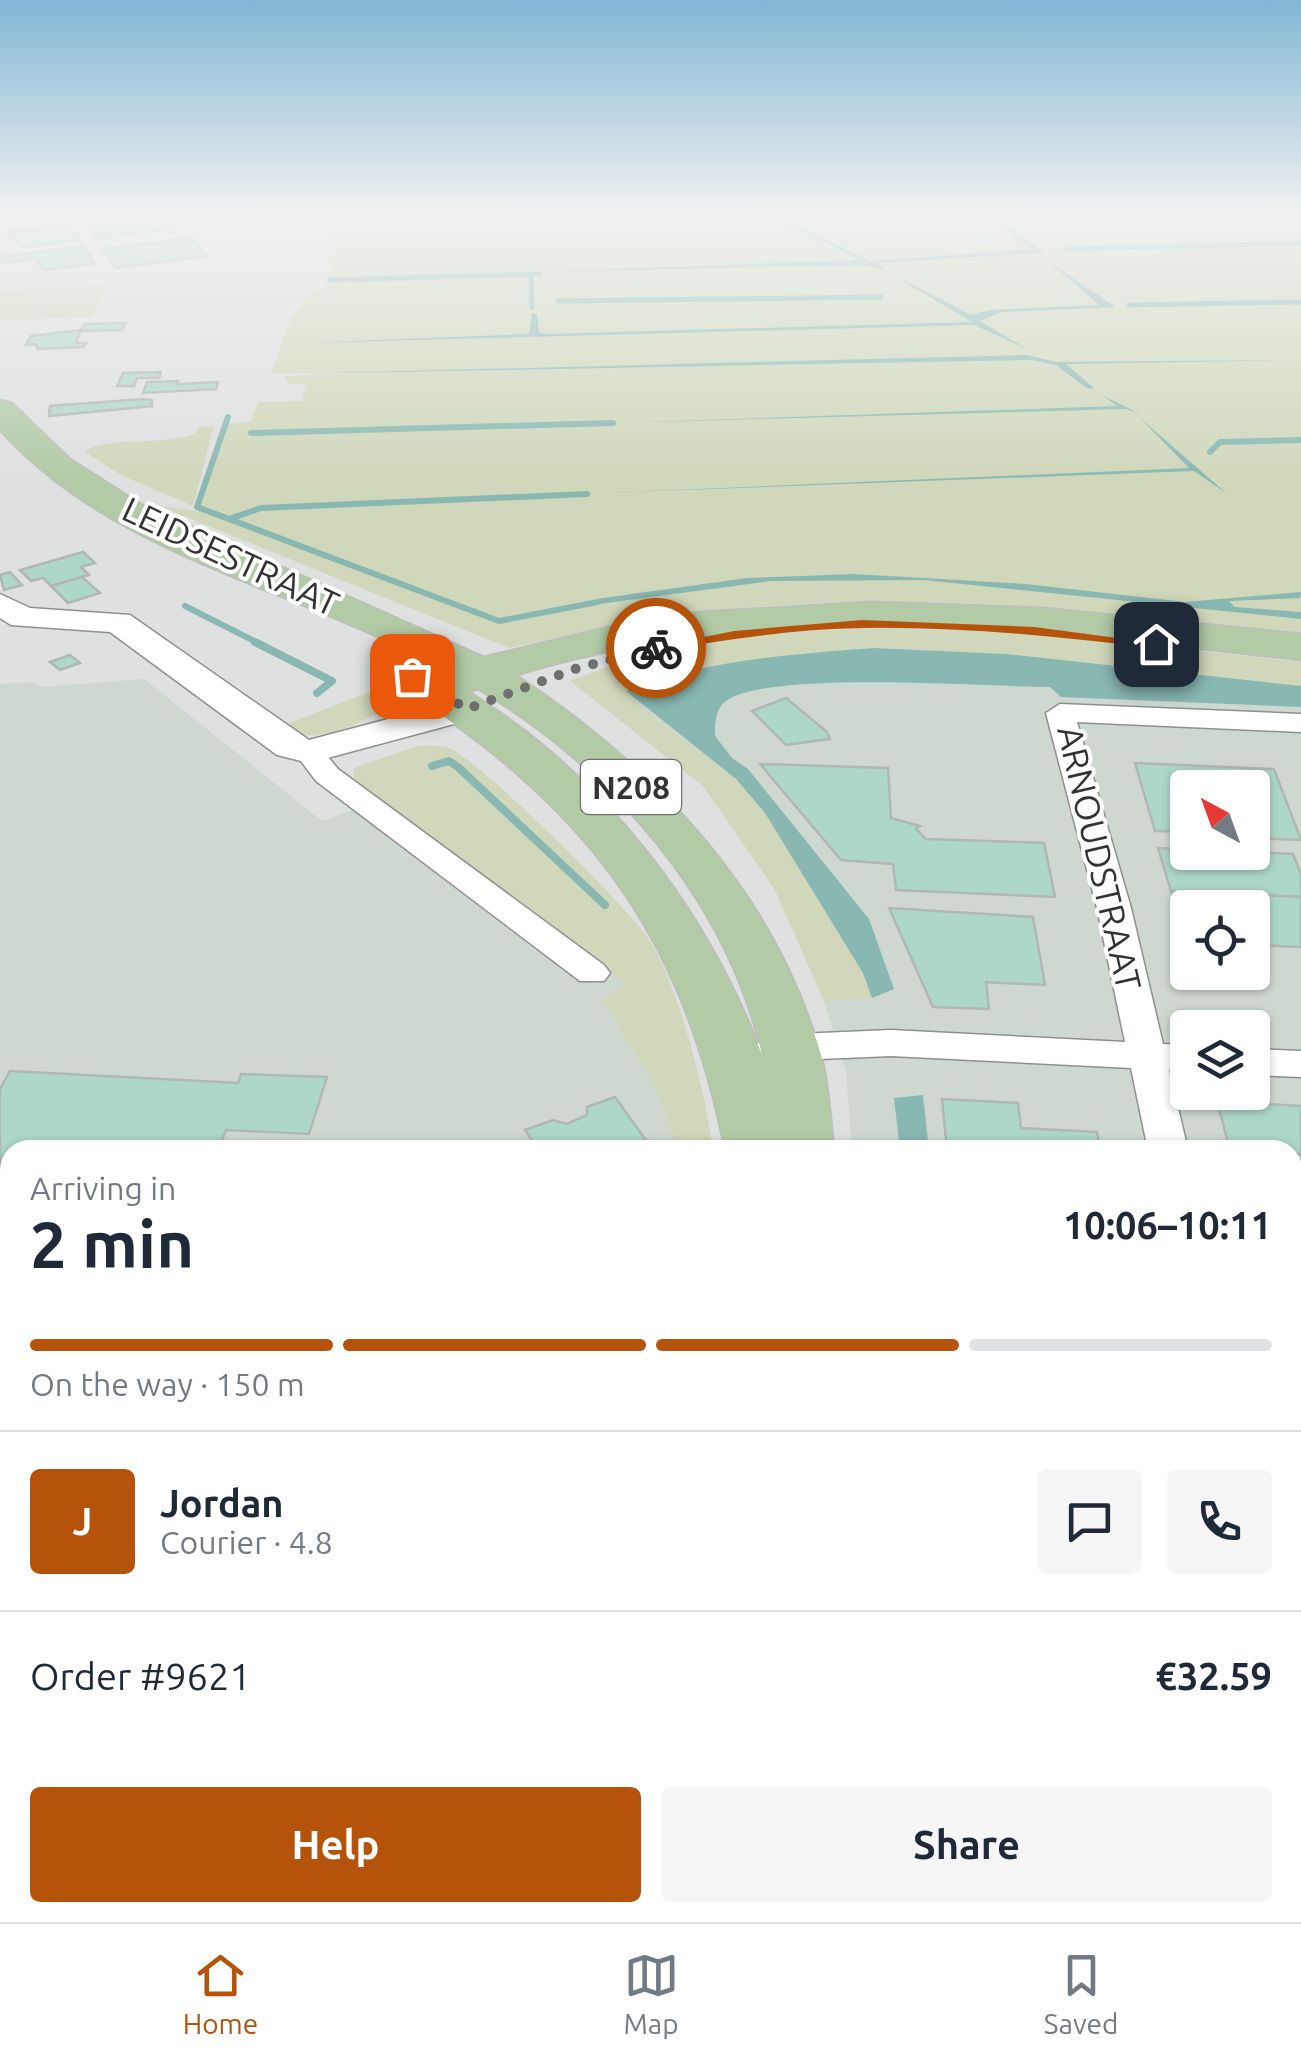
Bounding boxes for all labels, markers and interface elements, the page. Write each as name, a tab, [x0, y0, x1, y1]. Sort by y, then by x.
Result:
street label: LEIDSESTRAAT	[117, 488, 345, 624]
courier	[606, 598, 706, 698]
pin	[1114, 602, 1199, 687]
icon: home	[1129, 617, 1184, 672]
icon: bike	[629, 621, 684, 676]
pin	[370, 634, 455, 719]
icon: bag	[385, 649, 440, 704]
street label: ARNOUDSTRAAT	[1050, 722, 1150, 994]
road number: N208	[581, 760, 681, 814]
north arrow	[1170, 770, 1270, 870]
map controls	[1170, 770, 1270, 1110]
button: locate	[1170, 890, 1270, 990]
button: layers	[1170, 1010, 1270, 1110]
text: Arriving in	[30, 1170, 176, 1206]
text: 10:06–10:11	[1063, 1204, 1272, 1246]
text: 2 min	[30, 1207, 194, 1280]
text: On the way · 150 m	[30, 1366, 305, 1402]
button: chat	[1037, 1469, 1142, 1574]
button: phone	[1167, 1469, 1272, 1574]
text: Jordan	[160, 1482, 284, 1524]
text: J	[73, 1500, 92, 1542]
text: Courier · 4.8	[160, 1524, 333, 1560]
text: Order #9621	[30, 1655, 251, 1697]
text: €32.59	[1155, 1655, 1272, 1697]
button: Help	[30, 1787, 641, 1902]
button: Share	[661, 1787, 1272, 1902]
tab: Home	[183, 1948, 258, 2039]
tab: Map	[623, 1948, 679, 2039]
tab: Saved	[1044, 1948, 1118, 2039]

